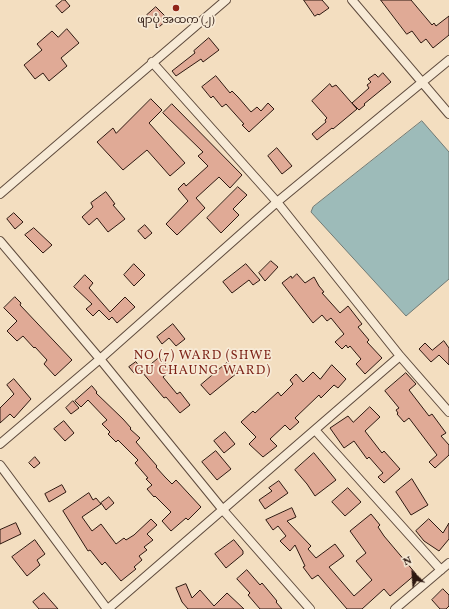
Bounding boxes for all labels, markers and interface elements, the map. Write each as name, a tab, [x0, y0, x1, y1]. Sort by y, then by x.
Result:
marker: ဖျာပုံ အထက (၂)	[171, 3, 181, 13]
place label: ဖျာပုံ အထက (၂)	[137, 14, 215, 28]
district label: NO (7) WARD (SHWE GU CHAUNG WARD)	[134, 349, 272, 380]
north arrow	[393, 553, 433, 593]
text: N	[401, 553, 415, 570]

